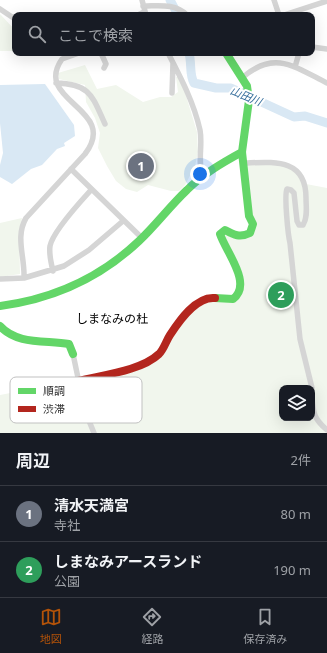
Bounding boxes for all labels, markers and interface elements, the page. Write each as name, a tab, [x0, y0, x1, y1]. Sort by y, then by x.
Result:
search box	[12, 12, 315, 56]
icon: search	[26, 23, 48, 45]
text: ここで検索	[58, 25, 133, 45]
water label: 山田川	[228, 82, 265, 109]
pin: 1	[128, 151, 154, 181]
your location	[190, 164, 210, 184]
pin: 2	[268, 280, 294, 310]
district label: しまなみの杜	[76, 310, 148, 327]
legend	[10, 377, 142, 423]
text: 順調	[43, 383, 65, 398]
map controls	[279, 385, 315, 421]
button: layers	[279, 385, 315, 421]
text: 渋滞	[43, 401, 65, 416]
text: 周辺	[16, 449, 50, 472]
text: 2件	[291, 451, 311, 469]
text: 清水天満宮	[54, 495, 129, 515]
text: 1	[25, 505, 33, 523]
text: 80 m	[281, 505, 311, 523]
text: 寺社	[54, 516, 80, 534]
text: しまなみアースランド	[54, 551, 202, 571]
text: 2	[25, 561, 33, 579]
text: 190 m	[273, 561, 311, 579]
text: 公園	[54, 572, 80, 590]
tab: 地図	[40, 606, 62, 646]
tab: 経路	[141, 606, 163, 646]
tab: 保存済み	[243, 606, 287, 646]

